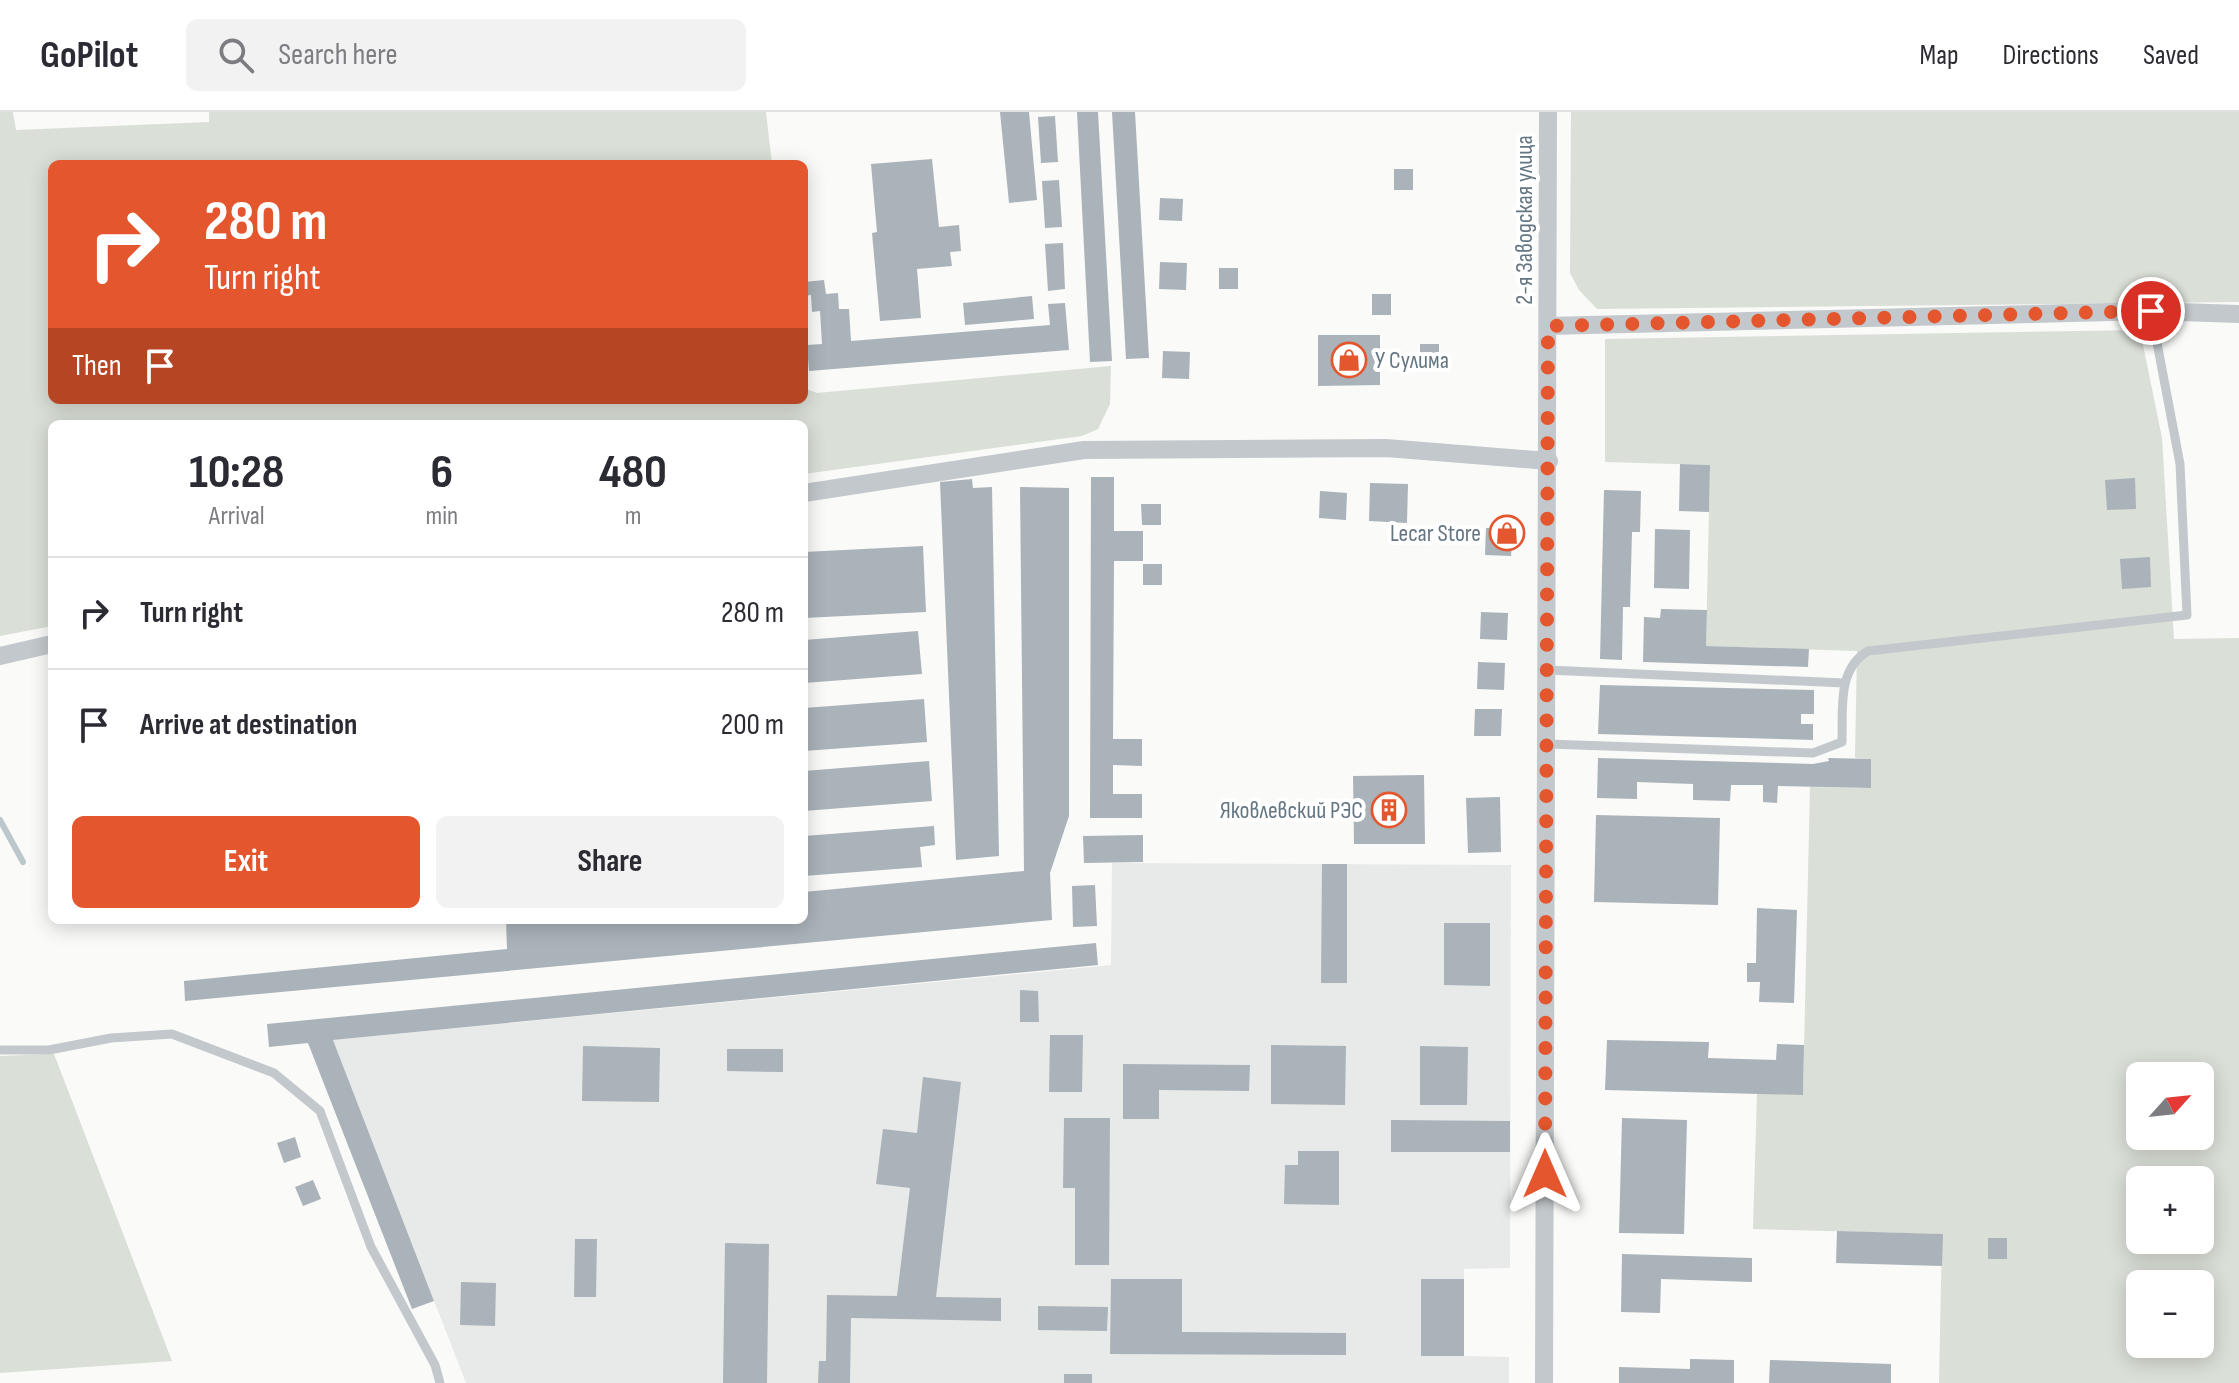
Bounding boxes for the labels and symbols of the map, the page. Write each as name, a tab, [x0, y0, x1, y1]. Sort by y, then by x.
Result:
street label: 2-я Заводская улица	[1510, 135, 1539, 305]
pin	[2117, 277, 2185, 345]
shop icon: У Сулима	[1330, 341, 1368, 379]
place label: У Сулима	[1375, 346, 1449, 375]
shop icon: Lecar Store	[1488, 514, 1526, 552]
place label: Lecar Store	[1390, 519, 1481, 548]
building icon: Яковлевский РЭС	[1370, 791, 1408, 829]
place label: Яковлевский РЭС	[1220, 796, 1363, 825]
north arrow	[2126, 1062, 2214, 1150]
position arrow	[1503, 1132, 1587, 1216]

